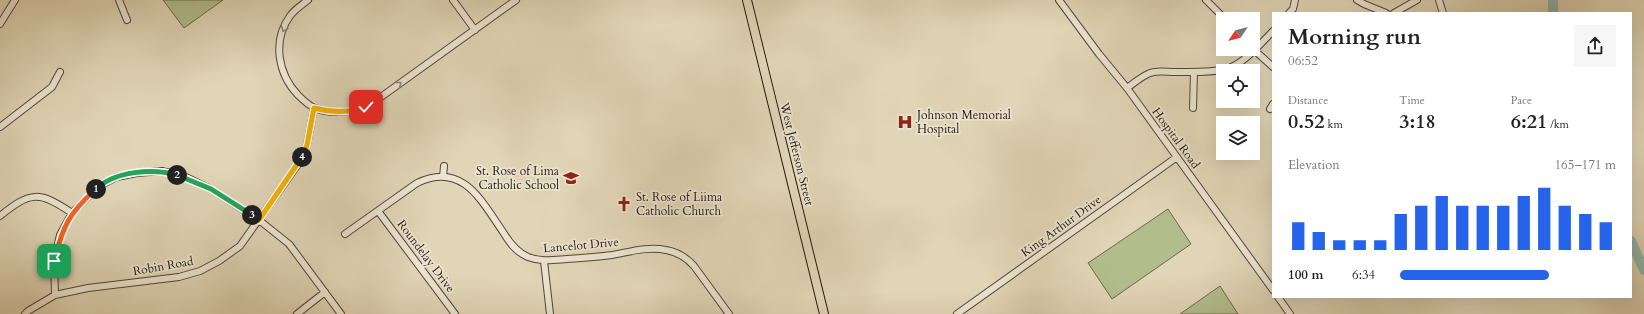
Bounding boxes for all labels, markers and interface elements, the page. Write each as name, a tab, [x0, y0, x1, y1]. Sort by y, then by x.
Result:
north arrow	[1216, 12, 1260, 56]
map controls	[1216, 12, 1260, 160]
text: Morning run	[1288, 22, 1421, 52]
one-way arrow	[281, 25, 289, 33]
button: share	[1574, 25, 1616, 67]
text: 06:52	[1288, 52, 1318, 70]
button: locate	[1216, 64, 1260, 108]
one-way arrow	[395, 81, 402, 89]
pin	[349, 90, 383, 124]
text: Distance	[1288, 93, 1328, 108]
text: Time	[1399, 93, 1425, 108]
text: Pace	[1511, 93, 1532, 108]
icon: check	[355, 96, 377, 118]
street label: West Jefferson Street	[776, 100, 818, 207]
street label: Hospital Road	[1148, 104, 1204, 172]
place label: Johnson Memorial Hospital	[915, 107, 1011, 137]
text: 0.52	[1288, 108, 1325, 135]
text: 3:18	[1399, 108, 1436, 135]
text: 6:21	[1511, 108, 1547, 135]
hospital icon: Johnson Memorial Hospital	[896, 113, 914, 131]
button: layers	[1216, 116, 1260, 160]
text: km	[1325, 117, 1343, 132]
text: /km	[1547, 117, 1569, 132]
pin: 4	[292, 147, 312, 167]
text: 4	[299, 149, 305, 164]
text: Elevation	[1288, 156, 1340, 174]
text: 165–171 m	[1554, 156, 1616, 174]
place label: St. Rose of Lima Catholic School	[476, 163, 560, 193]
pin: 2	[167, 165, 187, 185]
text: 2	[174, 167, 180, 182]
school or university icon: St. Rose of Lima Catholic School	[562, 169, 580, 187]
pin: 1	[86, 179, 106, 199]
text: 1	[93, 181, 99, 196]
place label: St. Rose of Liima Catholic Church	[636, 189, 723, 219]
street label: King Arthur Drive	[1018, 191, 1104, 261]
church icon: St. Rose of Liima Catholic Church	[615, 195, 633, 213]
pin: 3	[242, 205, 262, 225]
text: 3	[249, 207, 255, 222]
street label: Roundelay Drive	[393, 216, 459, 296]
street label: Lancelot Drive	[543, 234, 619, 256]
pin	[37, 244, 71, 278]
icon: arrive	[43, 250, 65, 272]
street label: Robin Road	[132, 253, 195, 279]
text: 100 m	[1288, 266, 1323, 284]
text: 6:34	[1352, 266, 1375, 284]

